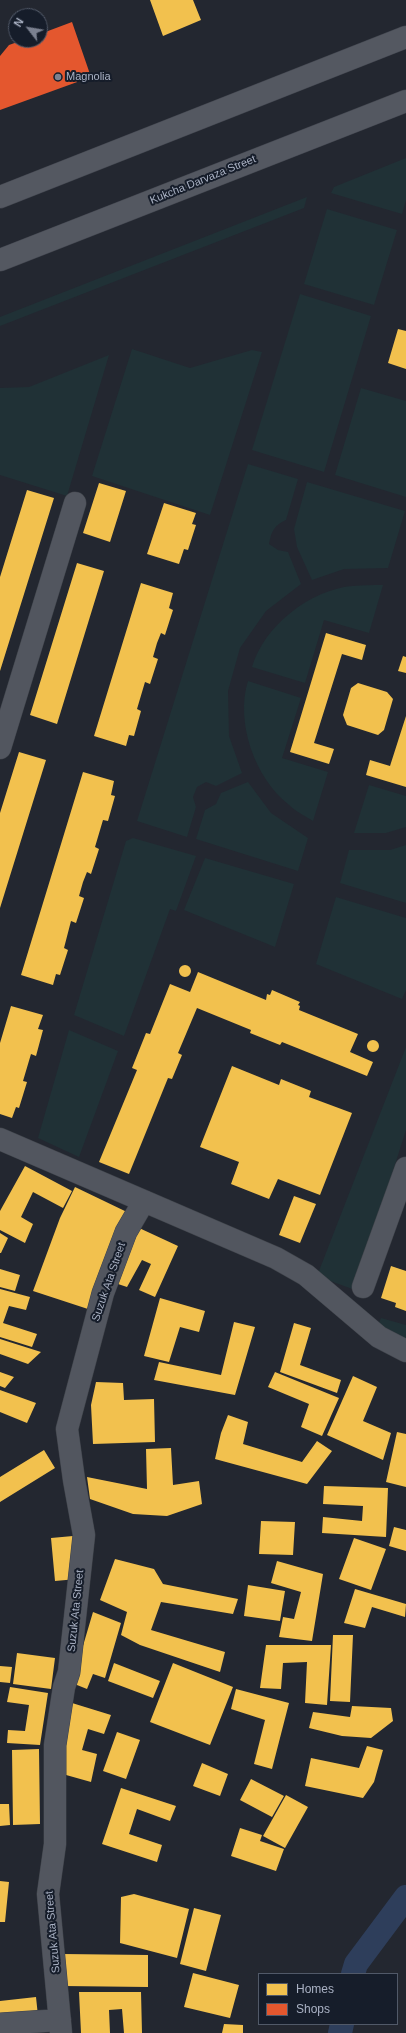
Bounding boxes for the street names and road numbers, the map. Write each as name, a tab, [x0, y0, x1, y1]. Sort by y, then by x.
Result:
street label: Kukcha Darvaza Street	[148, 153, 258, 207]
street label: Suzuk Ata Street	[89, 1241, 129, 1323]
street label: Suzuk Ata Street	[65, 1569, 87, 1653]
street label: Suzuk Ata Street	[43, 1890, 63, 1974]

